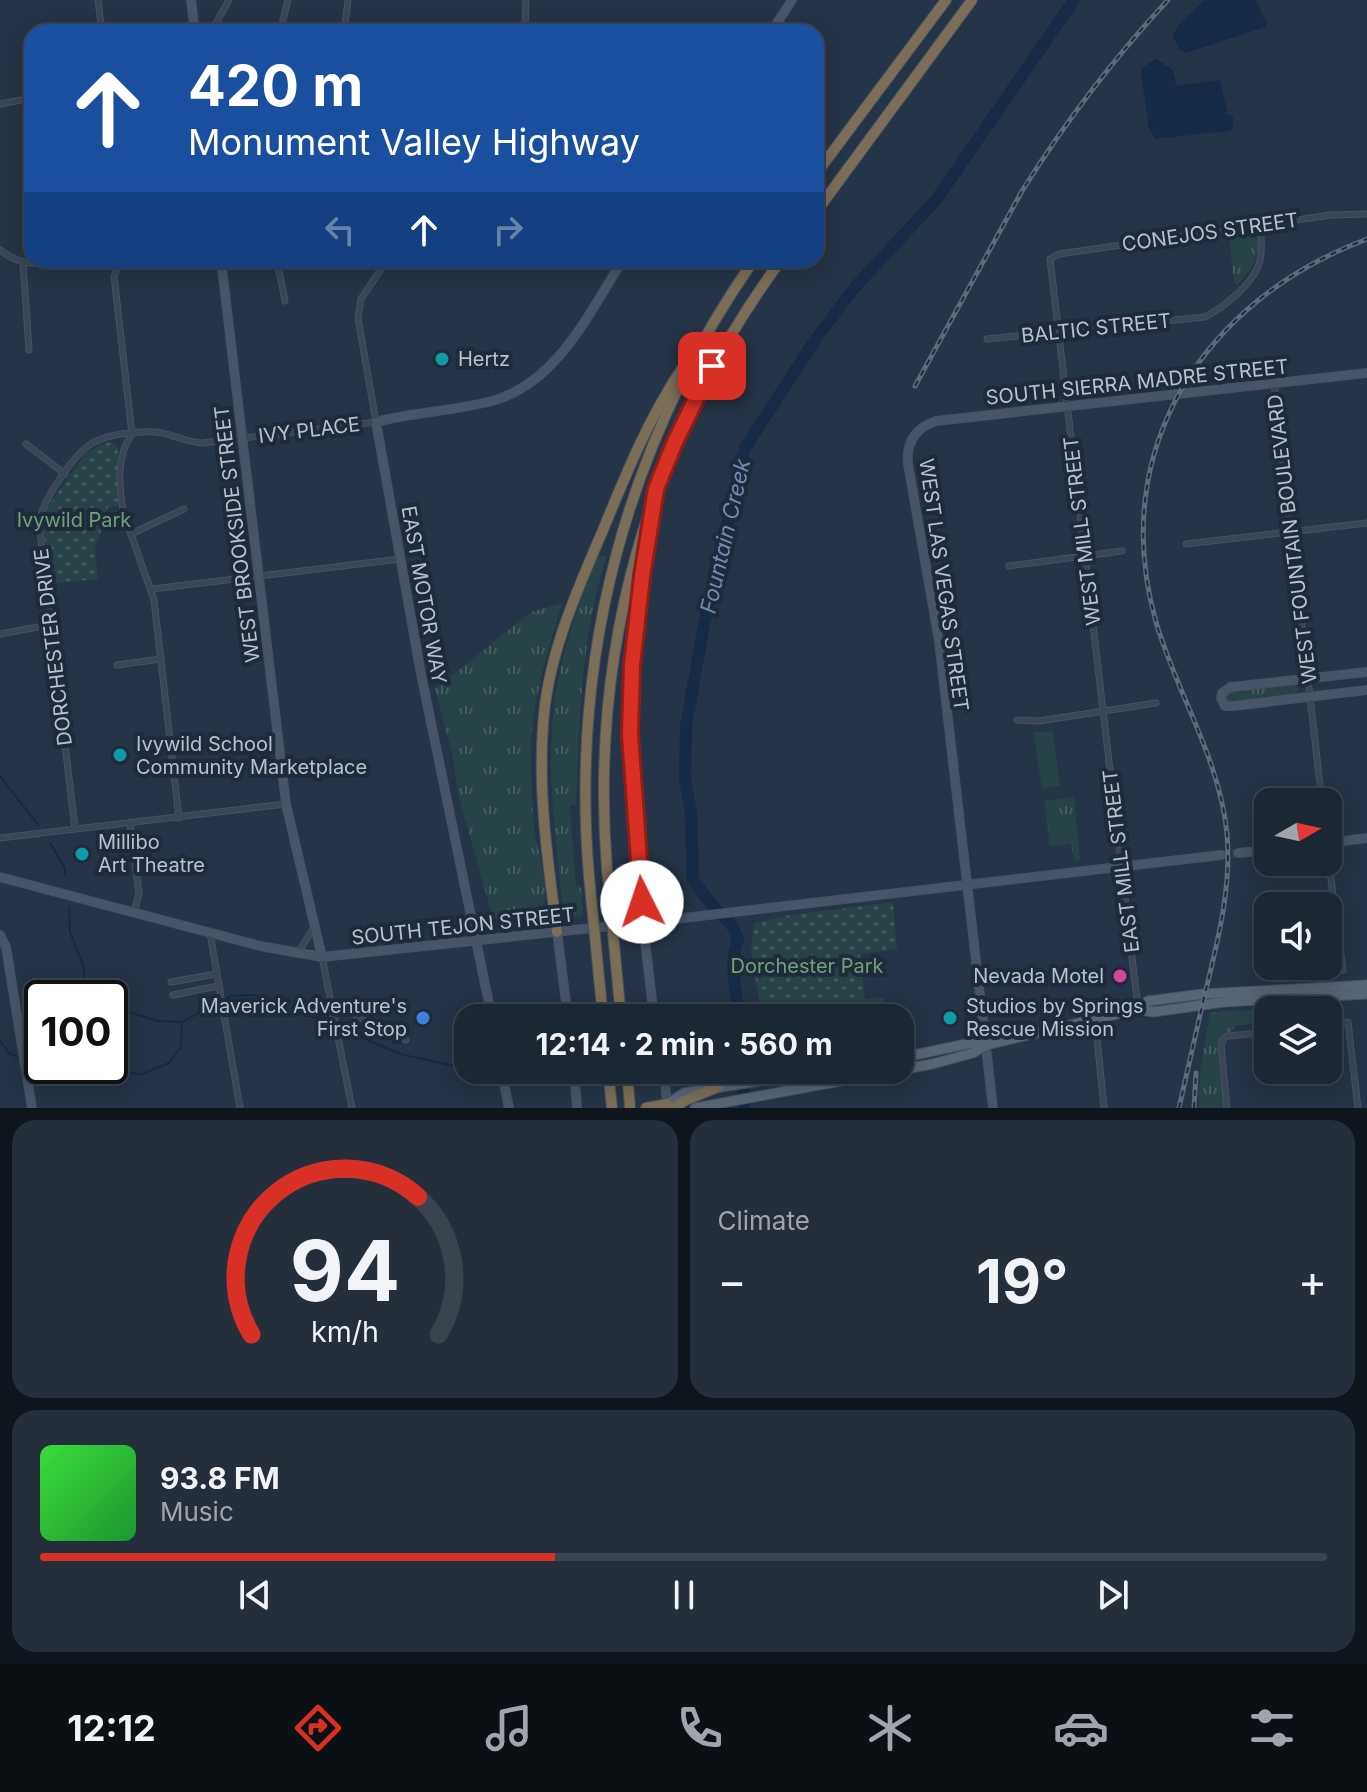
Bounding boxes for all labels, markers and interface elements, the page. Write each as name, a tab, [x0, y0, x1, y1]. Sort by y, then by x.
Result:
text: 420 m	[188, 52, 363, 120]
icon: ahead	[56, 56, 160, 160]
text: Monument Valley Highway	[188, 120, 640, 164]
icon: left	[318, 208, 362, 252]
icon: ahead	[402, 208, 446, 252]
icon: right	[486, 208, 530, 252]
street label: CONEJOS STREET	[1120, 208, 1300, 256]
street label: BALTIC STREET	[1020, 308, 1172, 348]
pin	[678, 332, 746, 400]
icon: arrive	[690, 344, 734, 388]
place label: Hertz	[458, 347, 510, 371]
marker: Hertz	[433, 350, 451, 368]
street label: SOUTH SIERRA MADRE STREET	[984, 354, 1290, 410]
street label: WEST FOUNTAIN BOULEVARD	[1262, 393, 1322, 685]
street label: WEST BROOKSIDE STREET	[209, 404, 265, 664]
street label: IVY PLACE	[257, 412, 361, 448]
street label: WEST MILL STREET	[1058, 435, 1106, 627]
water label: Fountain Creek	[695, 455, 756, 616]
street label: WEST LAS VEGAS STREET	[914, 457, 974, 713]
street label: EAST MOTOR WAY	[397, 504, 452, 686]
park label: Ivywild Park	[17, 508, 131, 532]
street label: DORCHESTER DRIVE	[29, 547, 77, 747]
place label: Ivywild School Community Marketplace	[136, 732, 367, 779]
marker: Ivywild School Community Marketplace	[111, 746, 129, 764]
street label: EAST MILL STREET	[1098, 768, 1144, 954]
north arrow	[1254, 788, 1342, 876]
map controls	[1254, 788, 1342, 1084]
place label: Millibo Art Theatre	[98, 830, 205, 877]
marker: Millibo Art Theatre	[73, 845, 91, 863]
position arrow	[600, 860, 684, 944]
button: sound	[1254, 892, 1342, 980]
street label: SOUTH TEJON STREET	[350, 902, 576, 950]
park label: Dorchester Park	[730, 954, 884, 978]
place label: Nevada Motel	[973, 964, 1104, 988]
marker: Nevada Motel	[1111, 967, 1129, 985]
speed limit sign: 100	[24, 980, 128, 1084]
place label: Maverick Adventure's First Stop	[201, 994, 407, 1041]
place label: Studios by Springs Rescue Mission	[966, 994, 1144, 1041]
button: layers	[1254, 996, 1342, 1084]
marker: Maverick Adventure's First Stop	[414, 1009, 432, 1027]
marker: Studios by Springs Rescue Mission	[941, 1009, 959, 1027]
text: 12:14 · 2 min · 560 m	[535, 1026, 833, 1062]
text: Climate	[718, 1205, 810, 1236]
text: 94	[290, 1220, 400, 1321]
text: 19°	[976, 1245, 1068, 1317]
text: −	[718, 1254, 747, 1308]
text: +	[1298, 1254, 1327, 1308]
text: km/h	[311, 1314, 379, 1349]
text: 93.8 FM	[160, 1460, 280, 1496]
text: Music	[160, 1496, 234, 1527]
icon: previous	[233, 1573, 277, 1617]
icon: pause	[662, 1573, 706, 1617]
icon: next	[1091, 1573, 1135, 1617]
icon: directions	[290, 1700, 346, 1756]
icon: music	[481, 1700, 537, 1756]
icon: phone	[672, 1700, 728, 1756]
icon: climate	[862, 1700, 918, 1756]
icon: car	[1053, 1700, 1109, 1756]
icon: filters	[1244, 1700, 1300, 1756]
text: 12:12	[67, 1706, 156, 1750]

